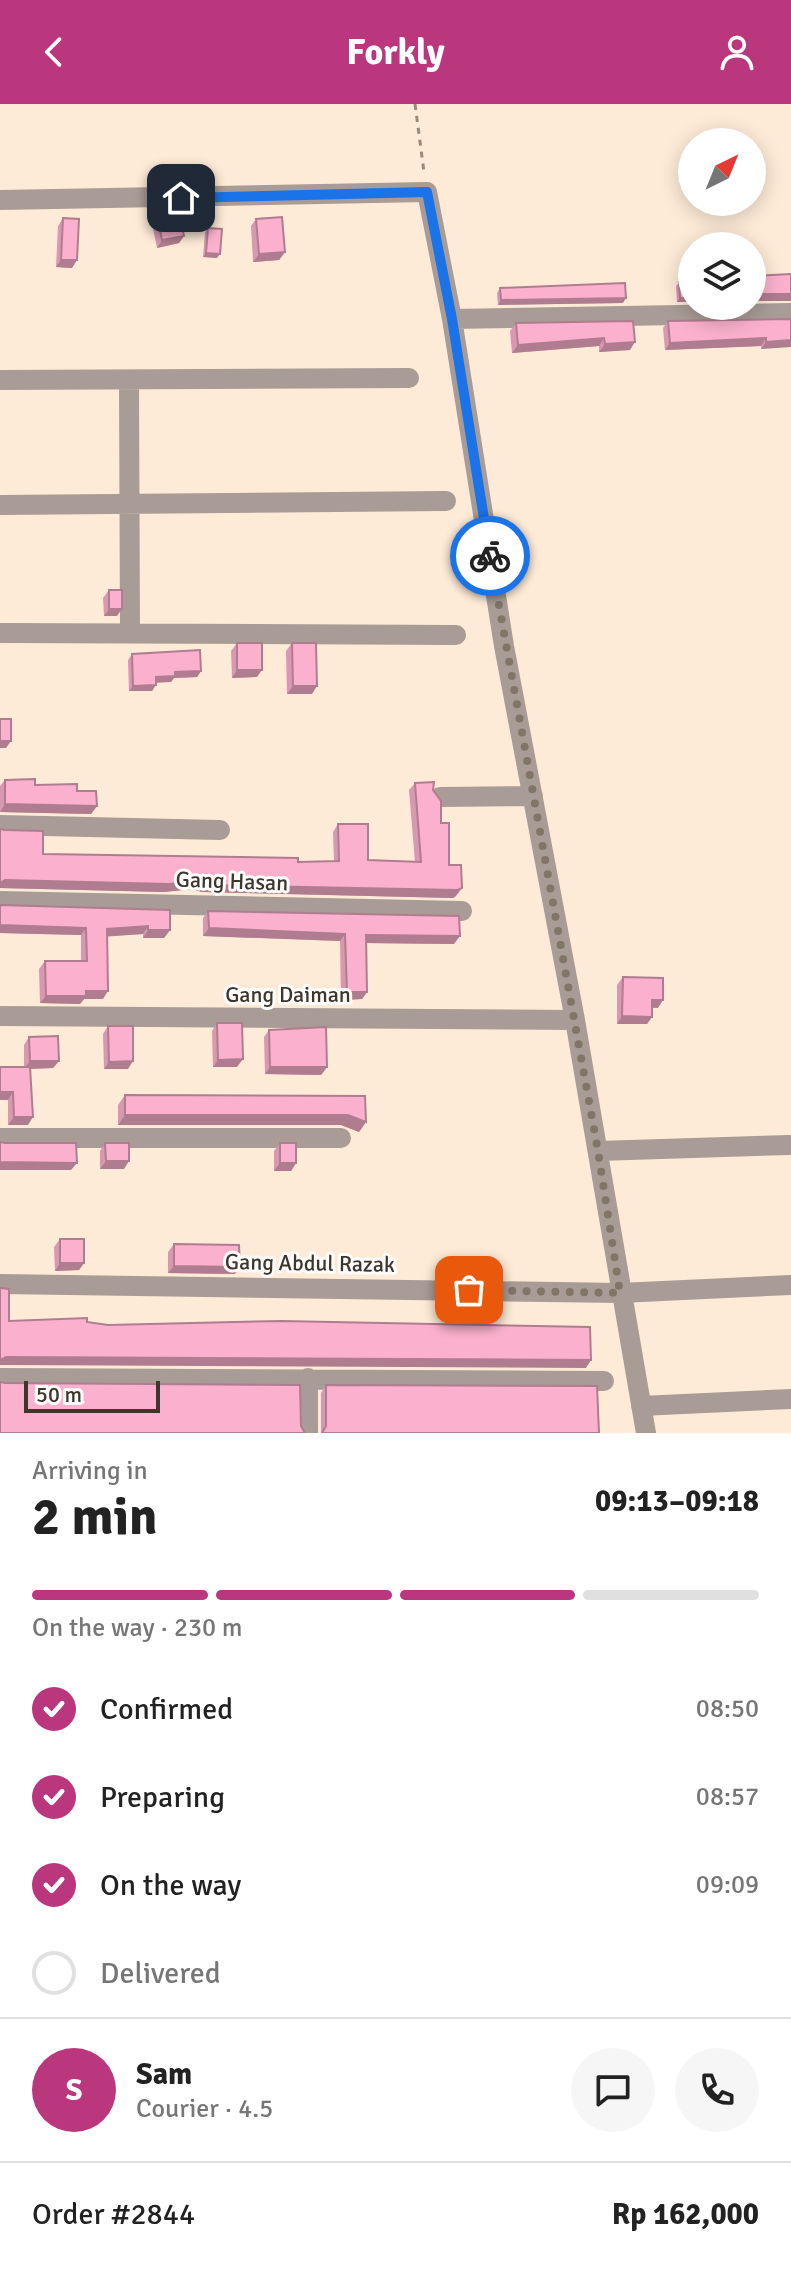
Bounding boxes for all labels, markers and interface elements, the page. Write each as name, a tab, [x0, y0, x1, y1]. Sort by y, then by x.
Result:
icon: back	[32, 30, 76, 74]
text: Forkly	[346, 30, 445, 75]
icon: person	[715, 30, 759, 74]
north arrow	[678, 128, 766, 216]
map controls	[678, 128, 766, 320]
pin	[147, 164, 215, 232]
icon: home	[159, 176, 203, 220]
button: layers	[678, 232, 766, 320]
courier	[450, 516, 530, 596]
icon: bike	[468, 534, 512, 578]
street label: Gang Hasan	[175, 866, 289, 896]
street label: Gang Daiman	[225, 981, 351, 1008]
street label: Gang Abdul Razak	[225, 1248, 395, 1278]
pin	[435, 1256, 503, 1324]
icon: bag	[447, 1268, 491, 1312]
scale bar	[24, 1377, 160, 1413]
text: 50 m	[36, 1381, 82, 1408]
text: Arriving in	[32, 1455, 148, 1487]
text: 09:13–09:18	[595, 1483, 759, 1520]
text: 2 min	[32, 1485, 158, 1549]
text: On the way · 230 m	[32, 1612, 242, 1644]
icon: check	[32, 1687, 76, 1731]
text: Confirmed	[100, 1691, 233, 1728]
text: 08:50	[696, 1693, 759, 1725]
icon: check	[32, 1775, 76, 1819]
text: Preparing	[100, 1779, 225, 1816]
text: 08:57	[696, 1781, 759, 1813]
icon: check	[32, 1863, 76, 1907]
text: On the way	[100, 1867, 241, 1904]
text: 09:09	[696, 1869, 759, 1901]
text: Delivered	[100, 1955, 221, 1992]
button: chat	[571, 2048, 655, 2132]
button: phone	[675, 2048, 759, 2132]
text: Sam	[136, 2056, 192, 2093]
text: S	[66, 2072, 82, 2109]
text: Courier · 4.5	[136, 2093, 273, 2125]
text: Order #2844	[32, 2196, 195, 2233]
text: Rp 162,000	[612, 2196, 759, 2233]

